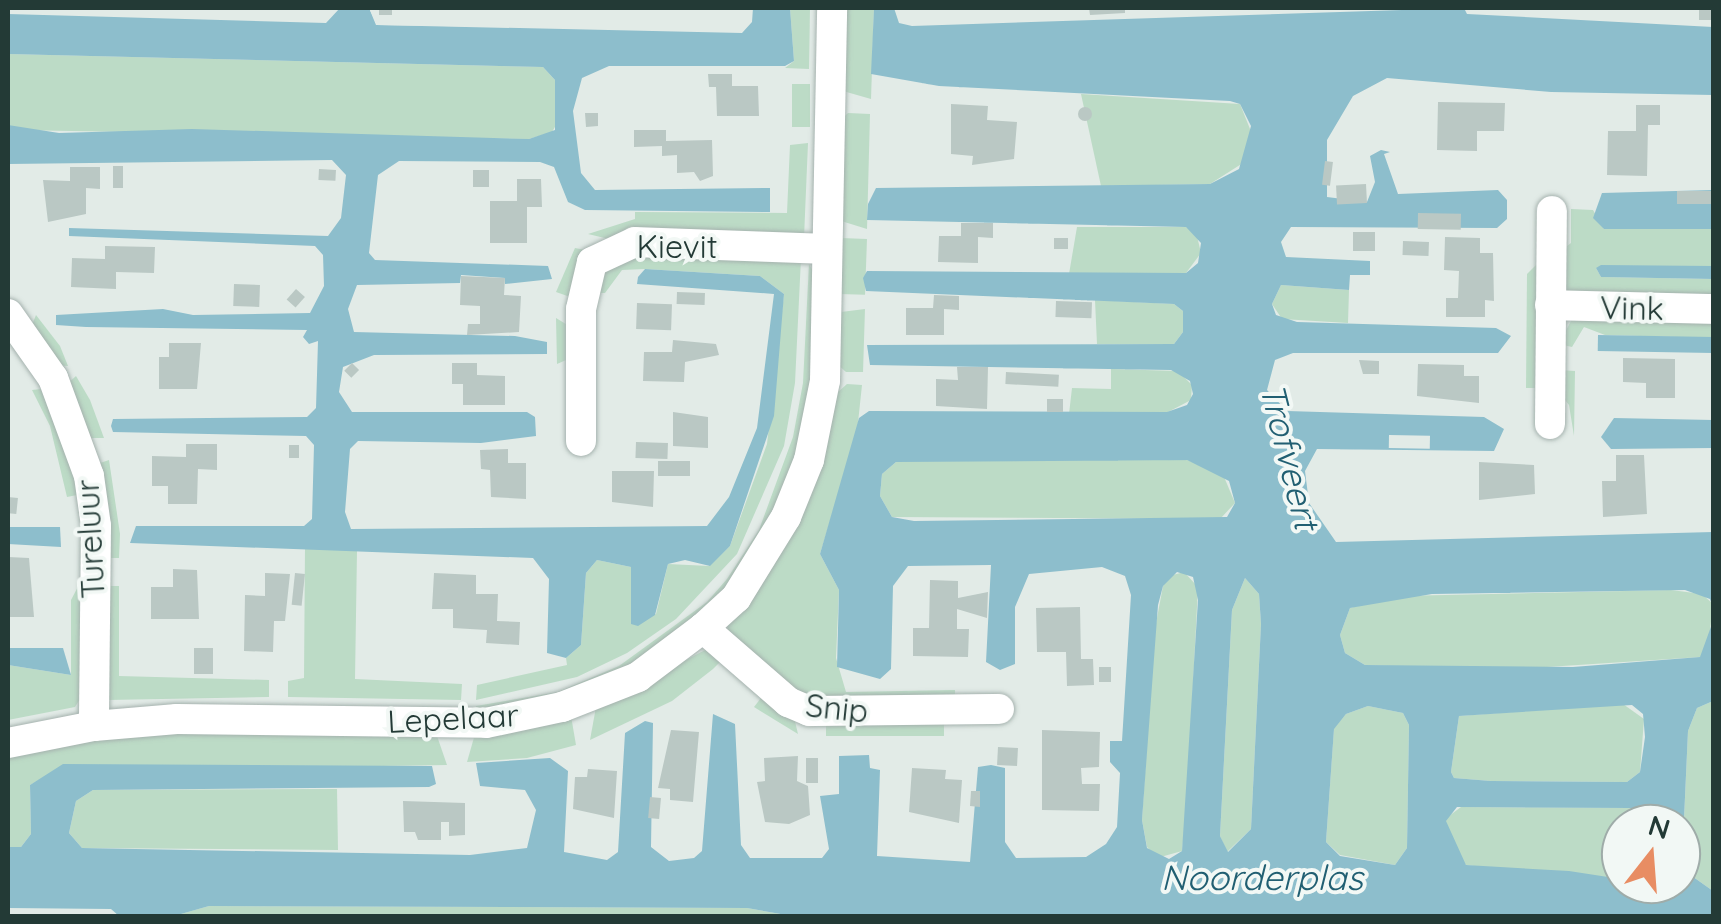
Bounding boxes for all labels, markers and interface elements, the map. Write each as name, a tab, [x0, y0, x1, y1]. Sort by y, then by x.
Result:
street label: Kievit	[637, 227, 717, 265]
street label: Vink	[1600, 288, 1664, 328]
water label: Trofveert	[1252, 379, 1328, 533]
street label: Tureluur	[68, 478, 112, 600]
street label: Snip	[804, 686, 870, 730]
street label: Lepelaar	[386, 695, 520, 741]
north arrow	[1601, 804, 1701, 904]
text: N	[1644, 807, 1674, 846]
water label: Noorderplas	[1161, 856, 1363, 898]

